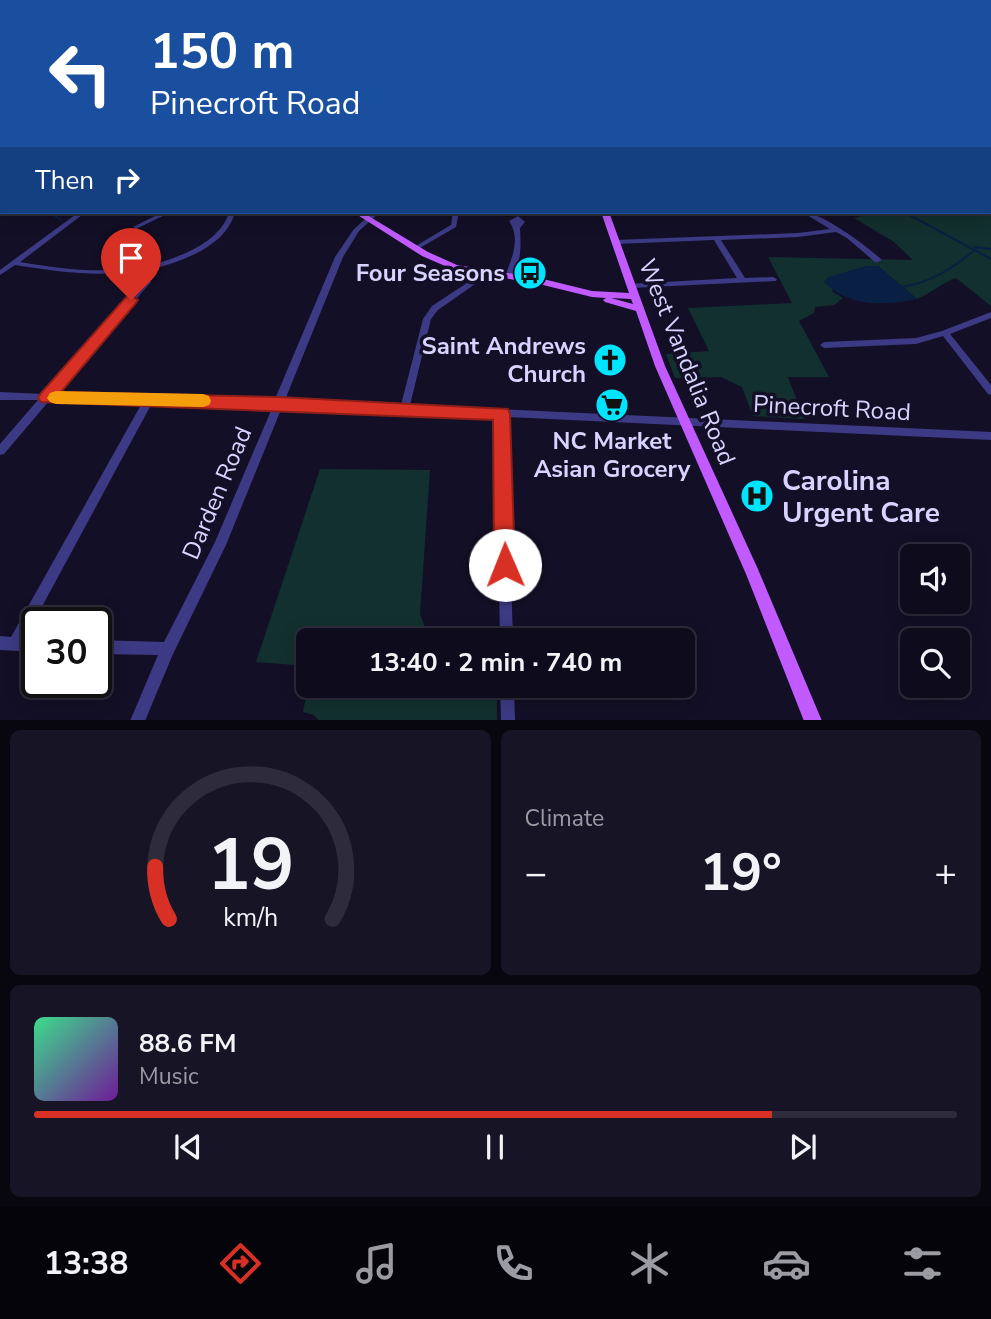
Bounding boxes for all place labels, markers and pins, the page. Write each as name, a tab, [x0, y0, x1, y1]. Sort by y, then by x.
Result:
pin	[101, 228, 161, 300]
bus stop icon: Four Seasons	[511, 254, 549, 292]
place label: Four Seasons	[356, 257, 505, 289]
place label: Saint Andrews Church	[422, 330, 586, 390]
church icon: Saint Andrews Church	[591, 341, 629, 379]
supermarket icon: NC Market Asian Grocery	[593, 386, 631, 424]
place label: NC Market Asian Grocery	[534, 425, 691, 485]
place label: Carolina Urgent Care	[782, 462, 940, 532]
hospital icon: Carolina Urgent Care	[738, 477, 776, 515]

